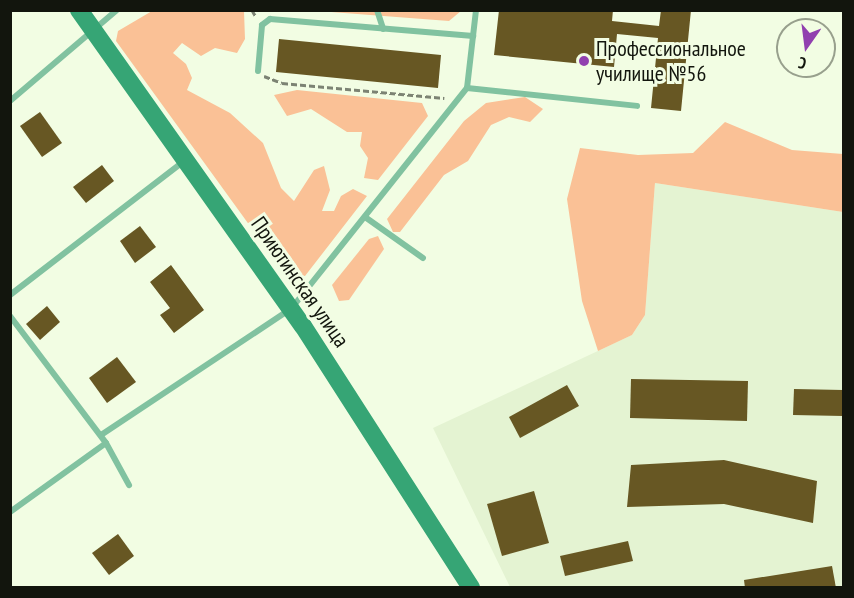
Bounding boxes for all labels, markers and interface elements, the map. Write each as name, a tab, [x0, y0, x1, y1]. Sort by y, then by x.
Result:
north arrow	[776, 18, 836, 78]
place label: Профессиональное училище №56	[596, 35, 746, 86]
text: С	[796, 53, 808, 74]
marker: Профессиональное училище №56	[577, 54, 591, 68]
street label: Приютинская улица	[245, 212, 355, 352]

